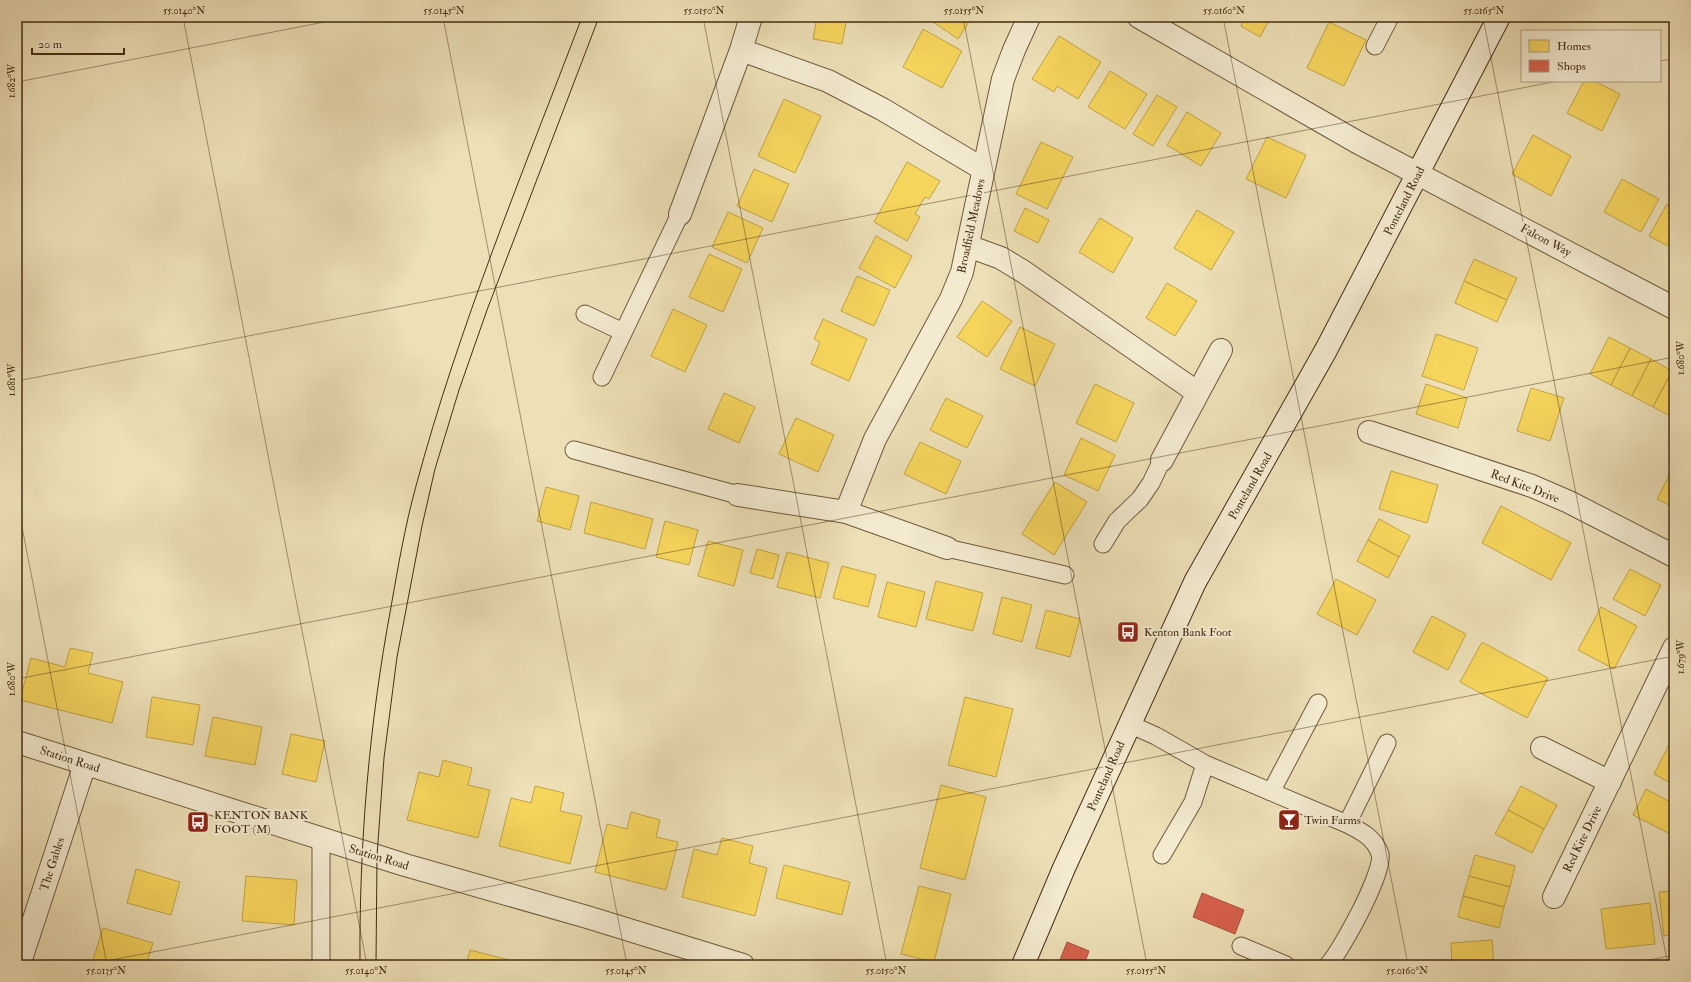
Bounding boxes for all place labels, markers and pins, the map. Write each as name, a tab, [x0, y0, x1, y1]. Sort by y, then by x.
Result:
bus stop icon: Kenton Bank Foot	[1115, 619, 1141, 645]
place label: Kenton Bank Foot	[1144, 625, 1232, 640]
bar icon: Twin Farms	[1276, 807, 1302, 833]
place label: KENTON BANK FOOT (M)	[214, 808, 309, 837]
bus stop icon: KENTON BANK FOOT (M)	[185, 809, 211, 835]
place label: Twin Farms	[1304, 813, 1361, 828]

